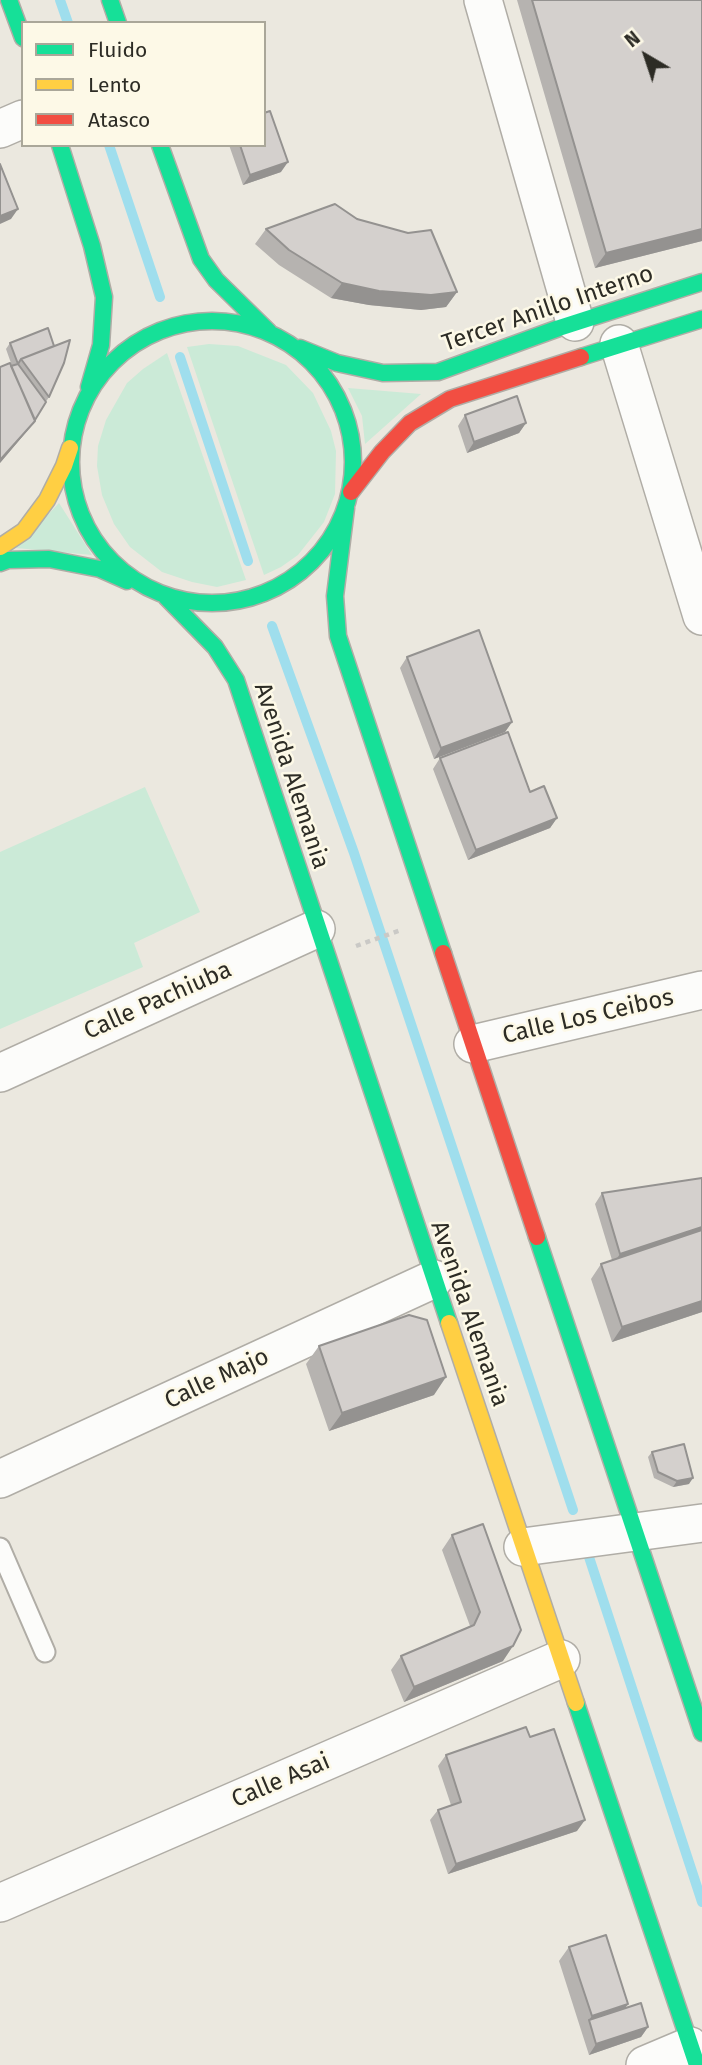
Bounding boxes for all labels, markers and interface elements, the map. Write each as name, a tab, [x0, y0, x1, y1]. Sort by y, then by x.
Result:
legend	[21, 21, 266, 147]
north arrow	[611, 21, 681, 91]
text: N	[620, 26, 645, 52]
text: Fluido	[88, 37, 147, 63]
text: Lento	[88, 72, 141, 98]
text: Atasco	[88, 107, 150, 133]
street label: Tercer Anillo Interno	[439, 259, 657, 359]
street label: Avenida Alemania	[247, 679, 335, 873]
street label: Calle Pachiuba	[80, 956, 236, 1046]
street label: Calle Los Ceibos	[500, 983, 676, 1051]
street label: Avenida Alemania	[424, 1217, 514, 1411]
street label: Calle Majo	[160, 1342, 274, 1416]
street label: Calle Asai	[228, 1747, 334, 1815]

